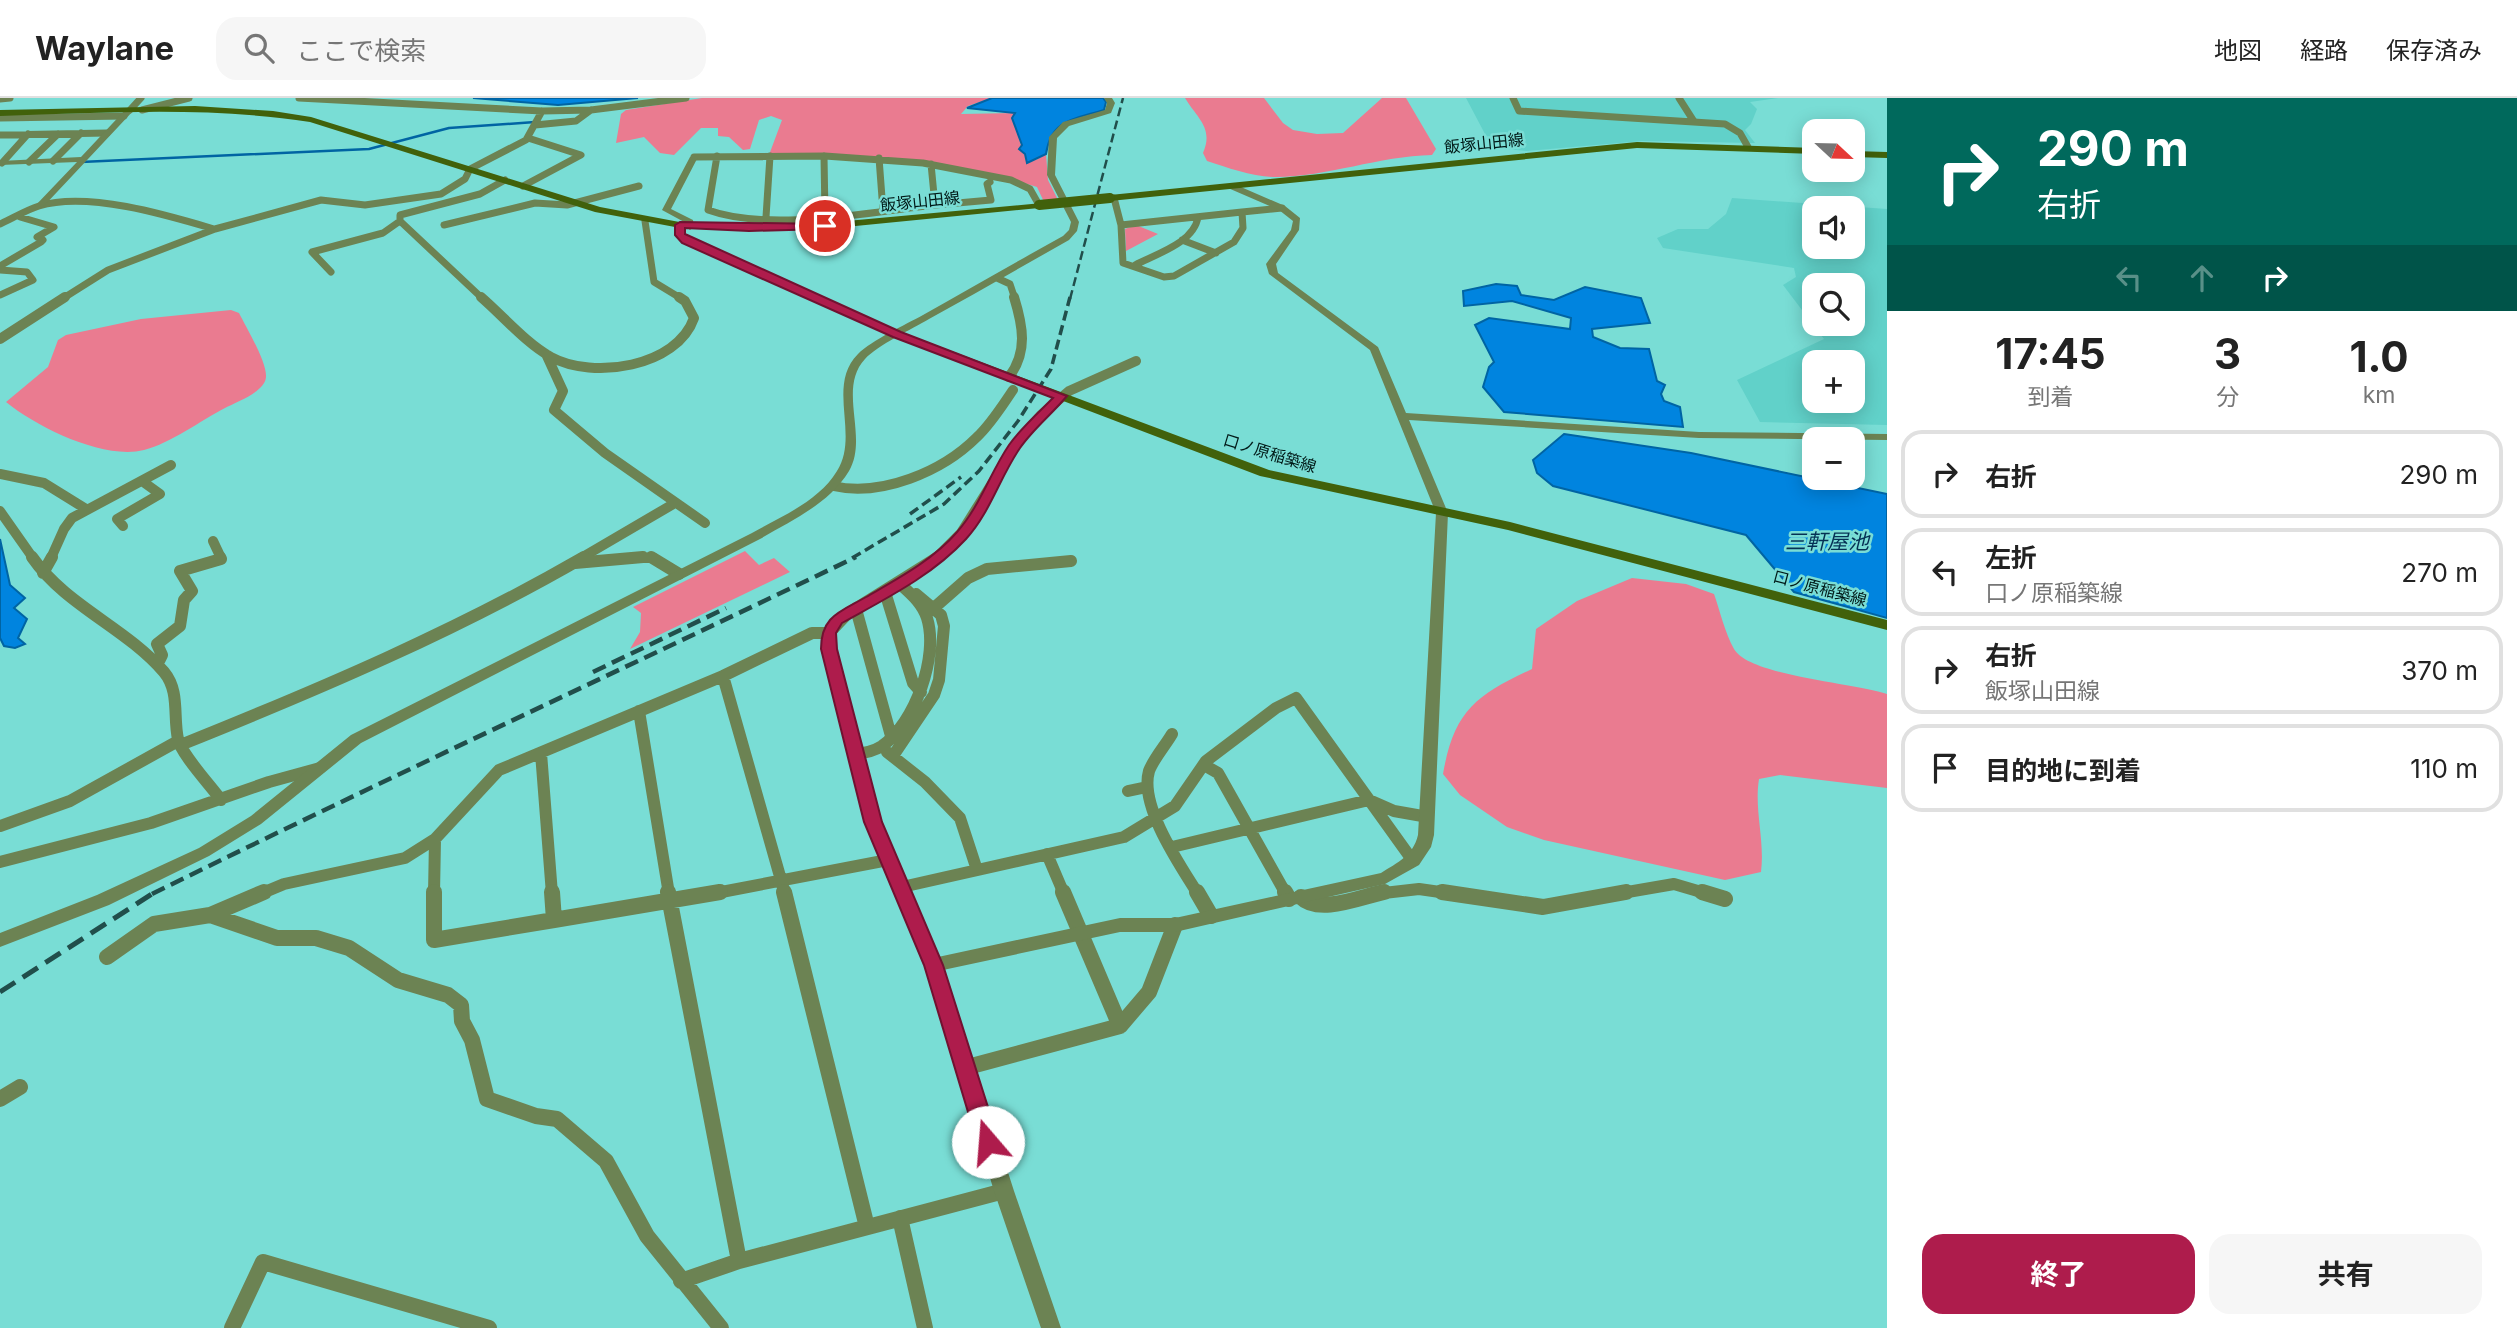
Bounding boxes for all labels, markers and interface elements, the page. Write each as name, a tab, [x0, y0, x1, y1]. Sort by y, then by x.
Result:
search box	[216, 17, 706, 80]
text: Waylane	[35, 28, 174, 68]
icon: search	[240, 29, 278, 67]
text: ここで検索	[296, 35, 426, 66]
text: 地図	[2214, 36, 2262, 65]
text: 経路	[2300, 36, 2348, 65]
text: 保存済み	[2386, 36, 2482, 65]
north arrow	[1802, 119, 1866, 182]
map controls	[1802, 119, 1865, 490]
text: 290 m	[2037, 119, 2189, 178]
icon: right	[1922, 126, 2013, 217]
street label: 飯塚山田線	[1443, 129, 1525, 157]
text: 右折	[2037, 185, 2101, 224]
street label: 飯塚山田線	[879, 187, 961, 215]
pin	[795, 196, 855, 256]
button: sound	[1802, 196, 1865, 259]
icon: arrive	[806, 207, 844, 245]
icon: left	[2110, 259, 2148, 297]
icon: ahead	[2183, 259, 2221, 297]
icon: right	[2256, 259, 2294, 297]
button: search	[1802, 273, 1865, 336]
text: 17:45	[1995, 328, 2106, 379]
text: 3	[2214, 328, 2241, 379]
text: 1.0	[2349, 331, 2409, 382]
button: +	[1802, 350, 1865, 413]
text: km	[2363, 381, 2395, 409]
text: 到着	[2028, 383, 2074, 411]
text: 分	[2216, 383, 2239, 411]
button: −	[1802, 427, 1865, 490]
street label: 口ノ原稲築線	[1221, 429, 1319, 477]
icon: right	[1926, 455, 1964, 493]
text: 290 m	[2400, 459, 2478, 490]
text: 右折	[1985, 461, 2037, 492]
water label: 三軒屋池	[1785, 529, 1871, 554]
text: 左折	[1985, 542, 2037, 573]
icon: left	[1926, 553, 1964, 591]
text: 270 m	[2401, 557, 2478, 588]
street label: 口ノ原稲築線	[1771, 566, 1869, 610]
text: 口ノ原稲築線	[1985, 579, 2123, 607]
text: 右折	[1985, 640, 2037, 671]
icon: right	[1926, 651, 1964, 689]
text: 370 m	[2401, 655, 2478, 686]
text: 飯塚山田線	[1985, 677, 2100, 705]
icon: arrive	[1926, 749, 1964, 787]
text: 110 m	[2410, 753, 2478, 784]
text: 目的地に到着	[1985, 755, 2141, 786]
position arrow	[951, 1105, 1025, 1179]
button: 終了	[1922, 1234, 2195, 1314]
button: 共有	[2209, 1234, 2482, 1314]

